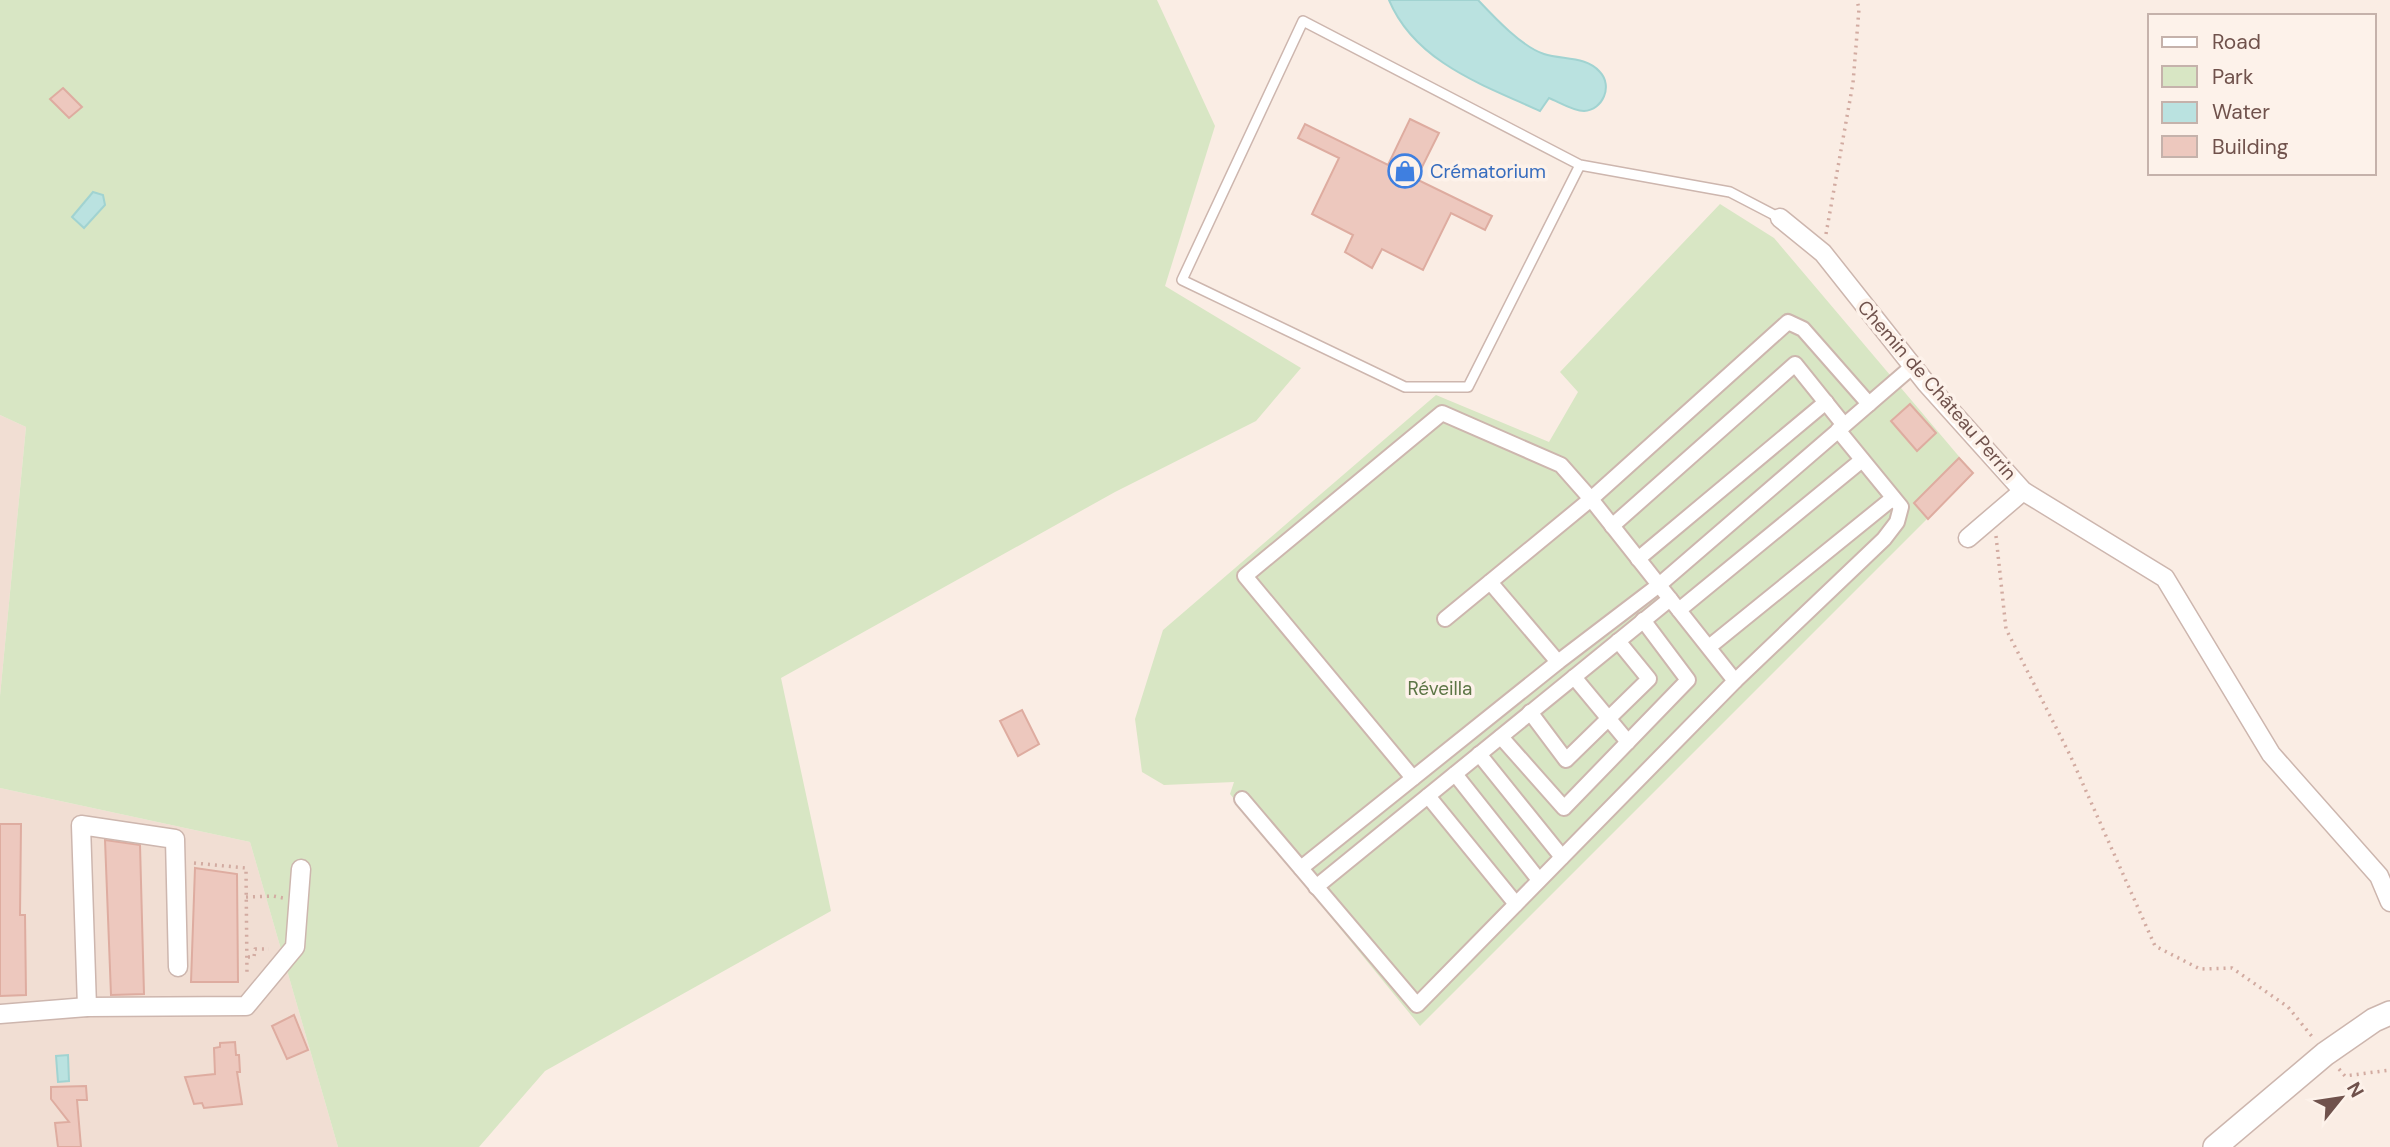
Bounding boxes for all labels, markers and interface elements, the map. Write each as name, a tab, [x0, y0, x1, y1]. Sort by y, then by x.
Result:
legend	[2148, 14, 2376, 175]
text: Road	[2212, 28, 2261, 56]
text: Park	[2212, 63, 2254, 91]
text: Water	[2212, 98, 2270, 126]
text: Building	[2212, 133, 2289, 161]
shop icon: Crématorium	[1386, 152, 1424, 190]
place label: Crématorium	[1430, 159, 1546, 184]
street label: Chemin de Château Perrin	[1852, 295, 2022, 485]
park label: Réveilla	[1408, 676, 1472, 701]
north arrow	[2306, 1063, 2376, 1133]
text: N	[2341, 1077, 2370, 1102]

